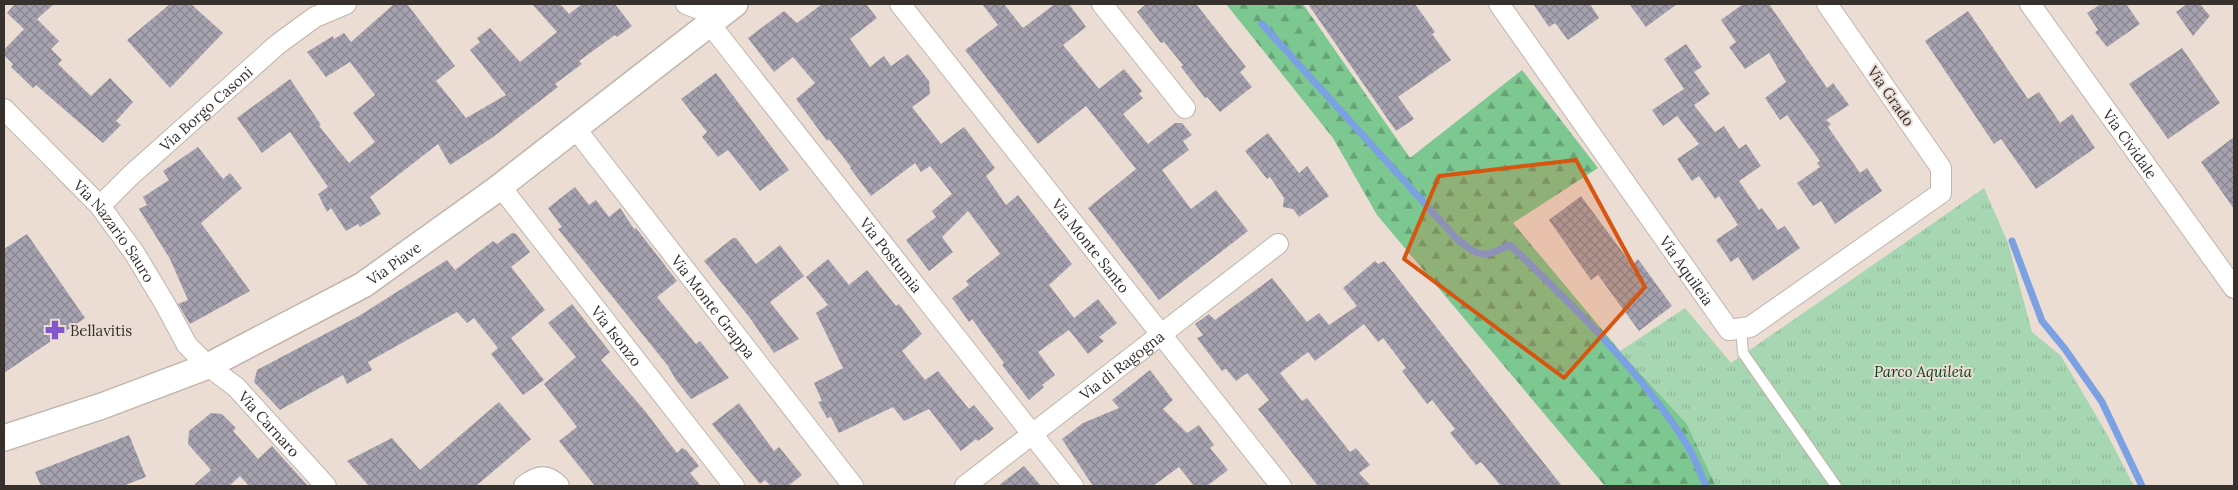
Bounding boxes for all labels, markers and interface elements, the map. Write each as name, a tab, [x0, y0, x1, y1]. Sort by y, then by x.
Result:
street label: Via Borgo Casoni	[155, 62, 256, 156]
street label: Via Grado	[1863, 62, 1919, 130]
street label: Via Cividale	[2098, 104, 2162, 182]
street label: Via Nazario Sauro	[69, 175, 159, 286]
street label: Via Monte Santo	[1047, 194, 1134, 297]
street label: Via Postumia	[855, 213, 927, 296]
street label: Via Aquileia	[1655, 231, 1718, 309]
street label: Via Piave	[362, 237, 424, 289]
street label: Via Monte Grappa	[667, 250, 760, 362]
street label: Via Isonzo	[587, 301, 646, 370]
pharmacy icon: Bellavitis	[44, 319, 66, 341]
place label: Bellavitis	[70, 321, 132, 340]
street label: Via di Ragogna	[1075, 326, 1168, 404]
park label: Parco Aquileia	[1874, 362, 1973, 381]
street label: Via Carnaro	[234, 386, 304, 461]

